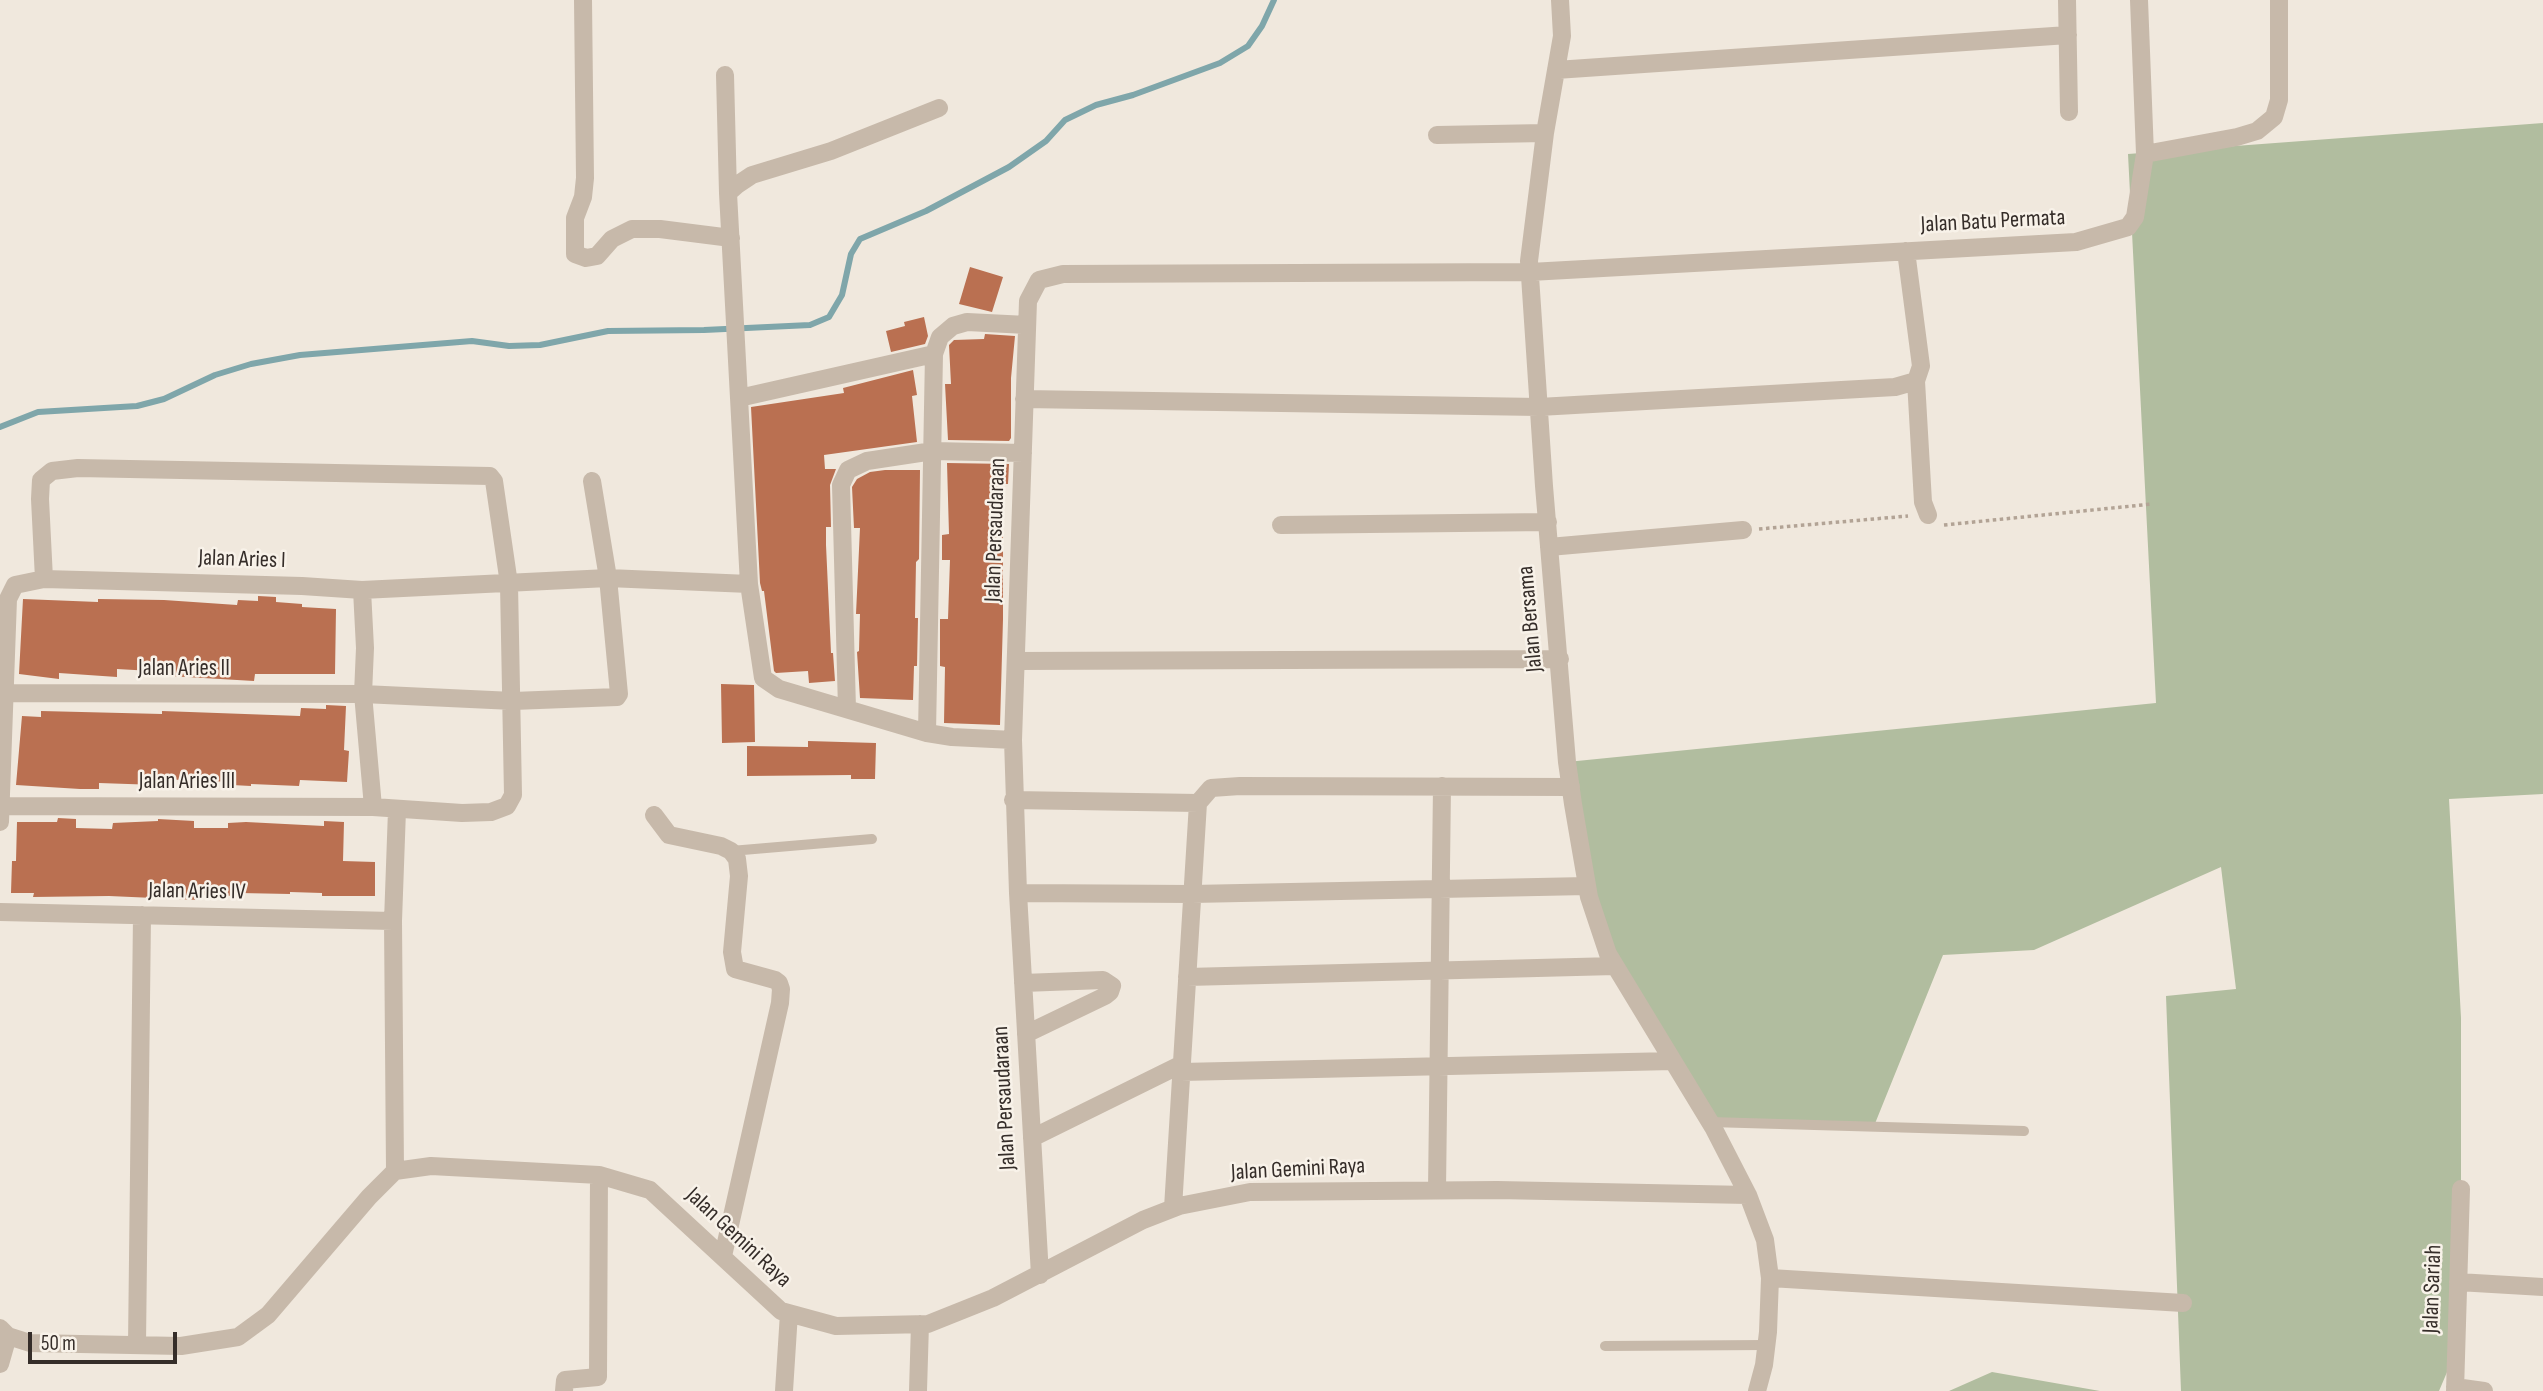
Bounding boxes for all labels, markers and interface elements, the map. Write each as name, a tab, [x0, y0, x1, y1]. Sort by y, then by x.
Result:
street label: Jalan Batu Permata	[1920, 204, 2066, 240]
street label: Jalan Persaudaraan	[980, 457, 1012, 603]
street label: Jalan Aries I	[198, 545, 286, 575]
street label: Jalan Bersama	[1513, 565, 1549, 673]
street label: Jalan Aries II	[138, 655, 230, 683]
street label: Jalan Aries III	[139, 768, 235, 796]
street label: Jalan Aries IV	[148, 877, 246, 907]
street label: Jalan Persaudaraan	[987, 1025, 1023, 1171]
street label: Jalan Gemini Raya	[1230, 1153, 1366, 1187]
street label: Jalan Gemini Raya	[680, 1182, 796, 1294]
street label: Jalan Sariah	[2418, 1244, 2448, 1334]
scale bar	[32, 1318, 180, 1362]
text: 50 m	[41, 1331, 76, 1356]

